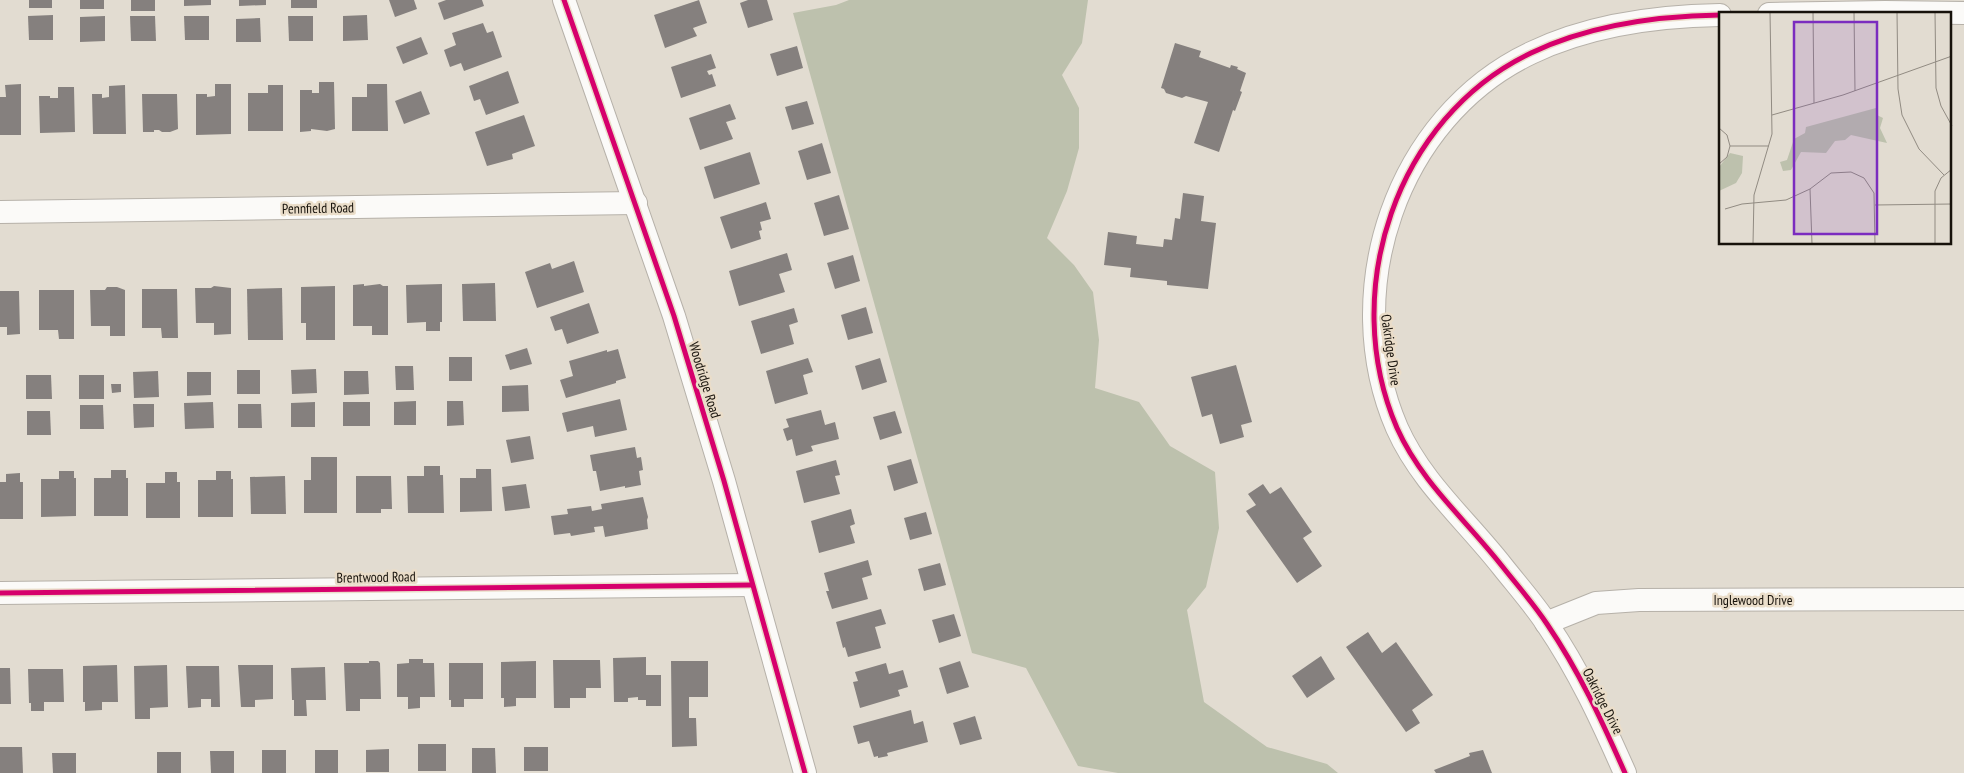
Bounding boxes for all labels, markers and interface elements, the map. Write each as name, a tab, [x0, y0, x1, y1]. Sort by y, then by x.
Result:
inset map	[1719, 12, 1952, 245]
street label: Pennfield Road	[282, 198, 354, 218]
street label: Oakridge Drive	[1377, 313, 1405, 387]
street label: Woodridge Road	[685, 340, 725, 420]
street label: Brentwood Road	[336, 567, 416, 587]
street label: Inglewood Drive	[1713, 591, 1793, 609]
street label: Oakridge Drive	[1579, 665, 1627, 737]

